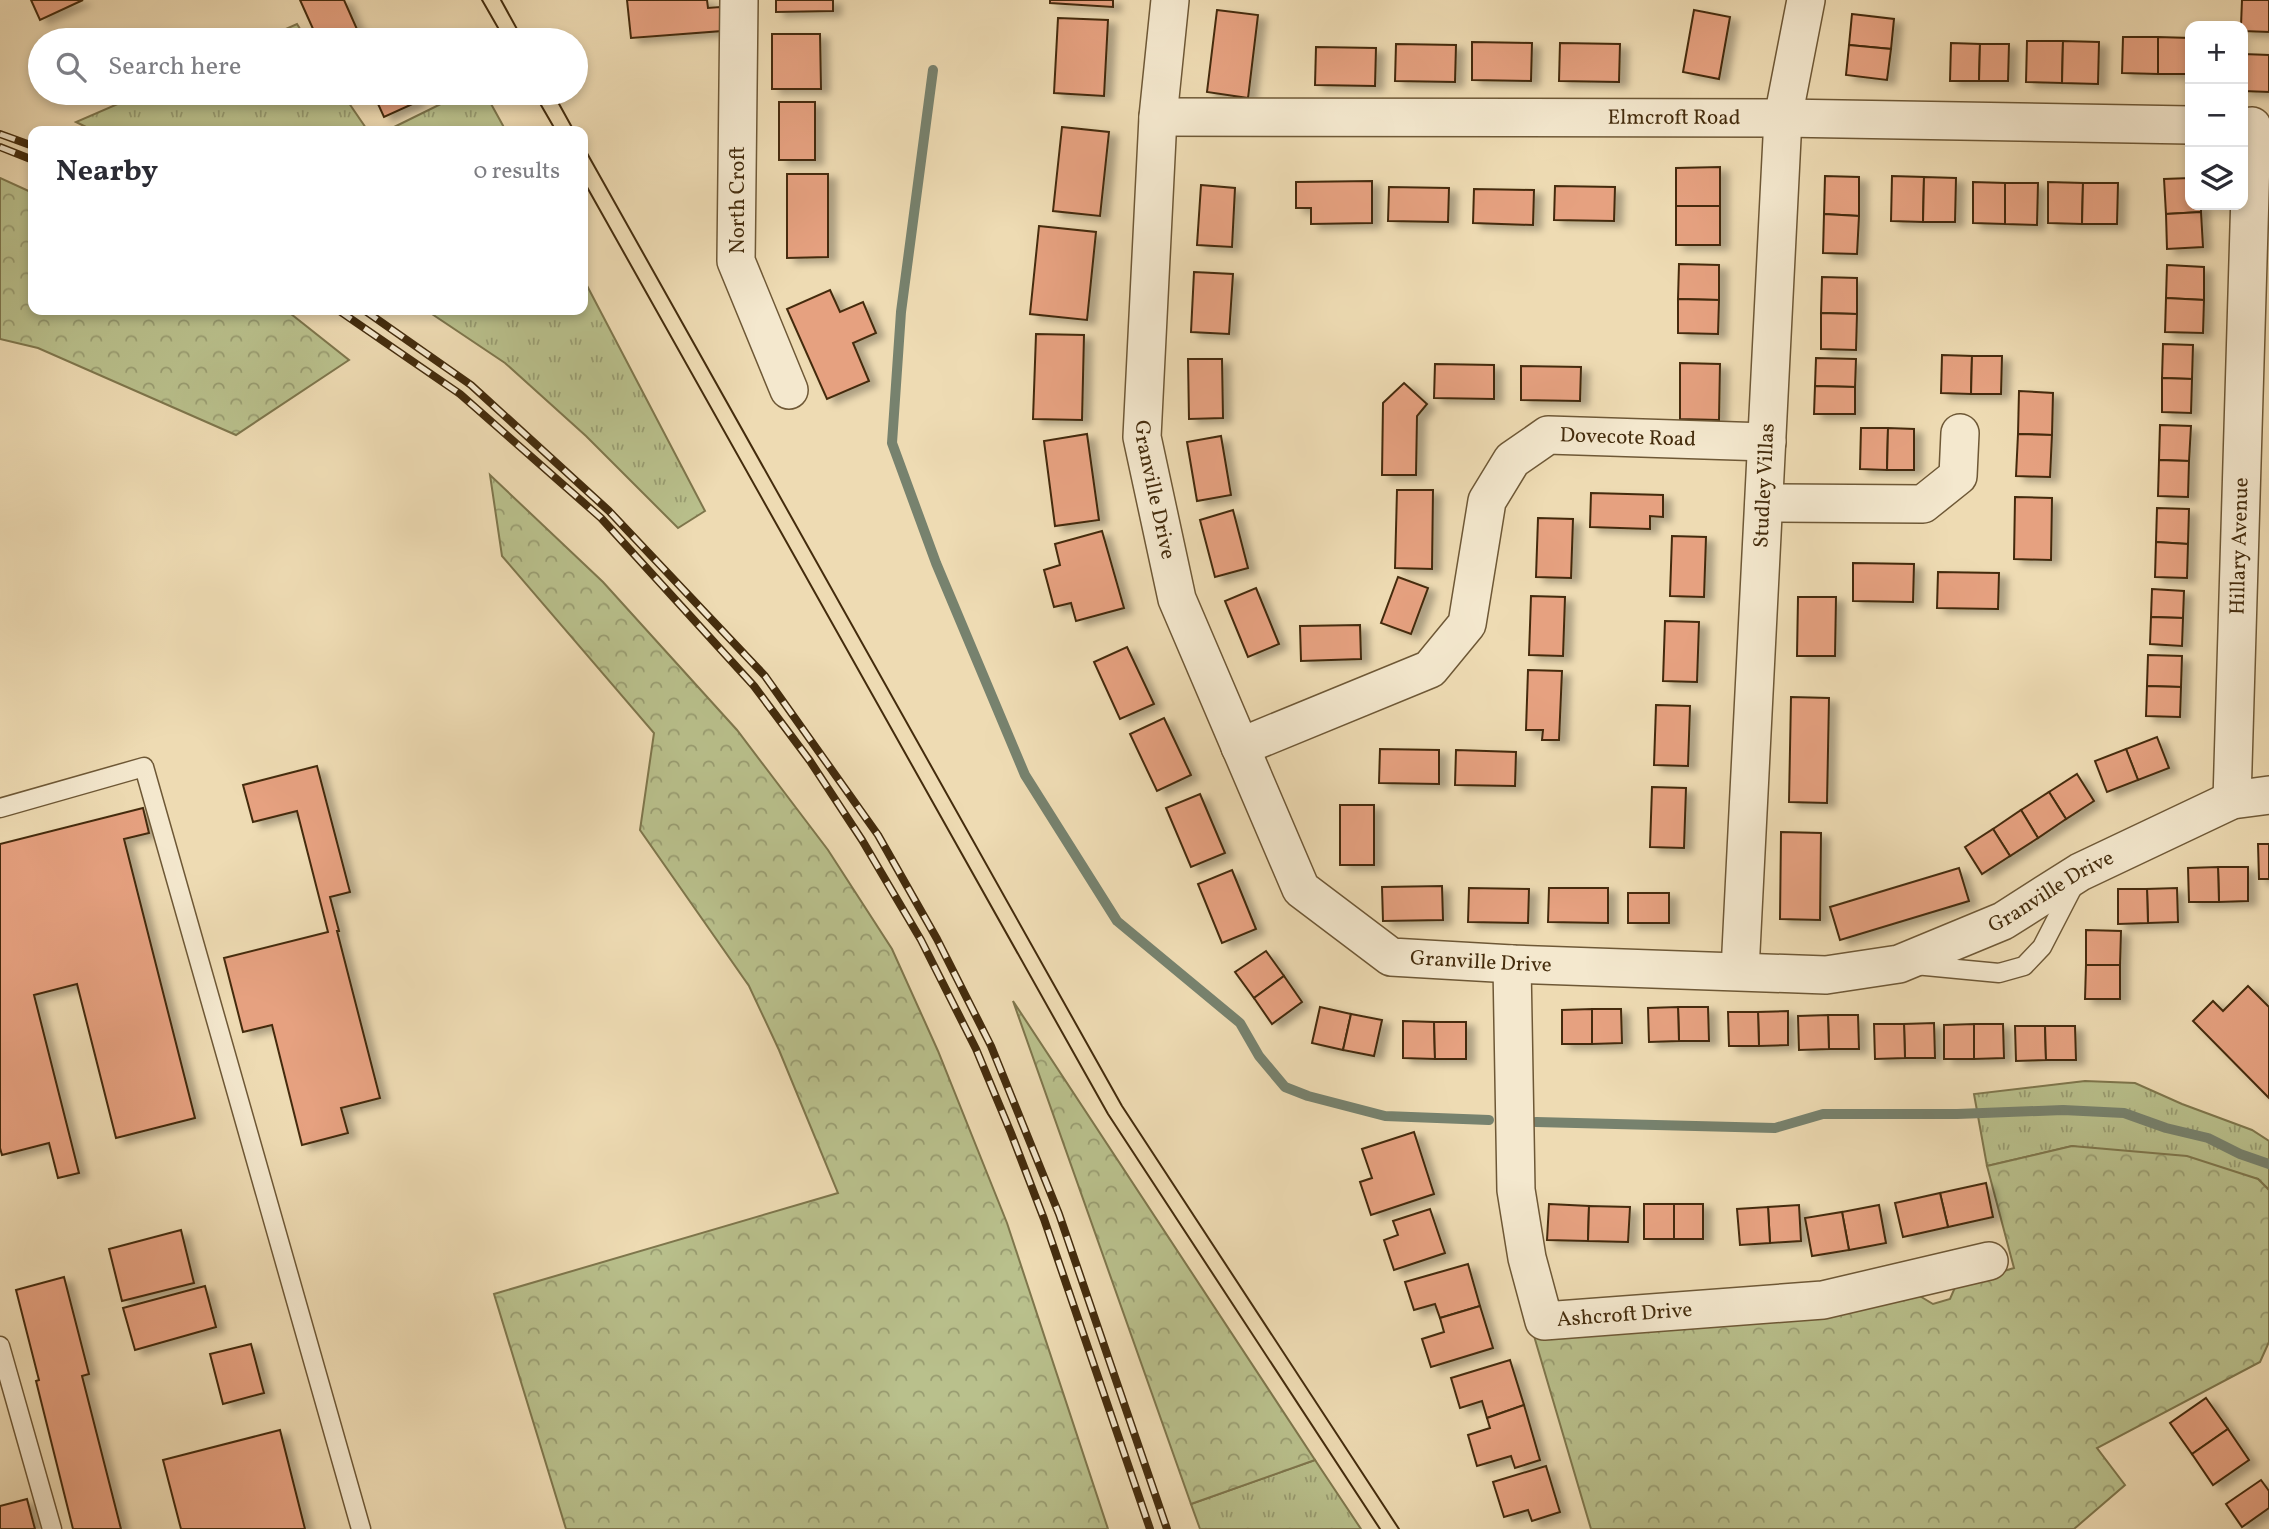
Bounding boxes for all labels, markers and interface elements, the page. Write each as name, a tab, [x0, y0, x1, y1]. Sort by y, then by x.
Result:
map controls	[2185, 21, 2248, 210]
button: +	[2185, 21, 2248, 84]
search box	[28, 28, 588, 105]
icon: search	[52, 48, 90, 86]
text: Search here	[108, 49, 241, 85]
button: −	[2185, 84, 2248, 147]
street label: Elmcroft Road	[1607, 103, 1741, 132]
street label: North Croft	[724, 146, 753, 254]
button: layers	[2185, 147, 2248, 210]
text: Nearby	[56, 151, 158, 193]
text: 0 results	[473, 156, 560, 188]
street label: Granville Drive	[1127, 419, 1183, 562]
street label: Dovecote Road	[1559, 421, 1697, 454]
street label: Studley Villas	[1747, 423, 1782, 549]
street label: Hillary Avenue	[2223, 477, 2256, 615]
street label: Granville Drive	[1984, 843, 2119, 940]
street label: Granville Drive	[1409, 944, 1552, 980]
street label: Ashcroft Drive	[1556, 1295, 1693, 1334]

